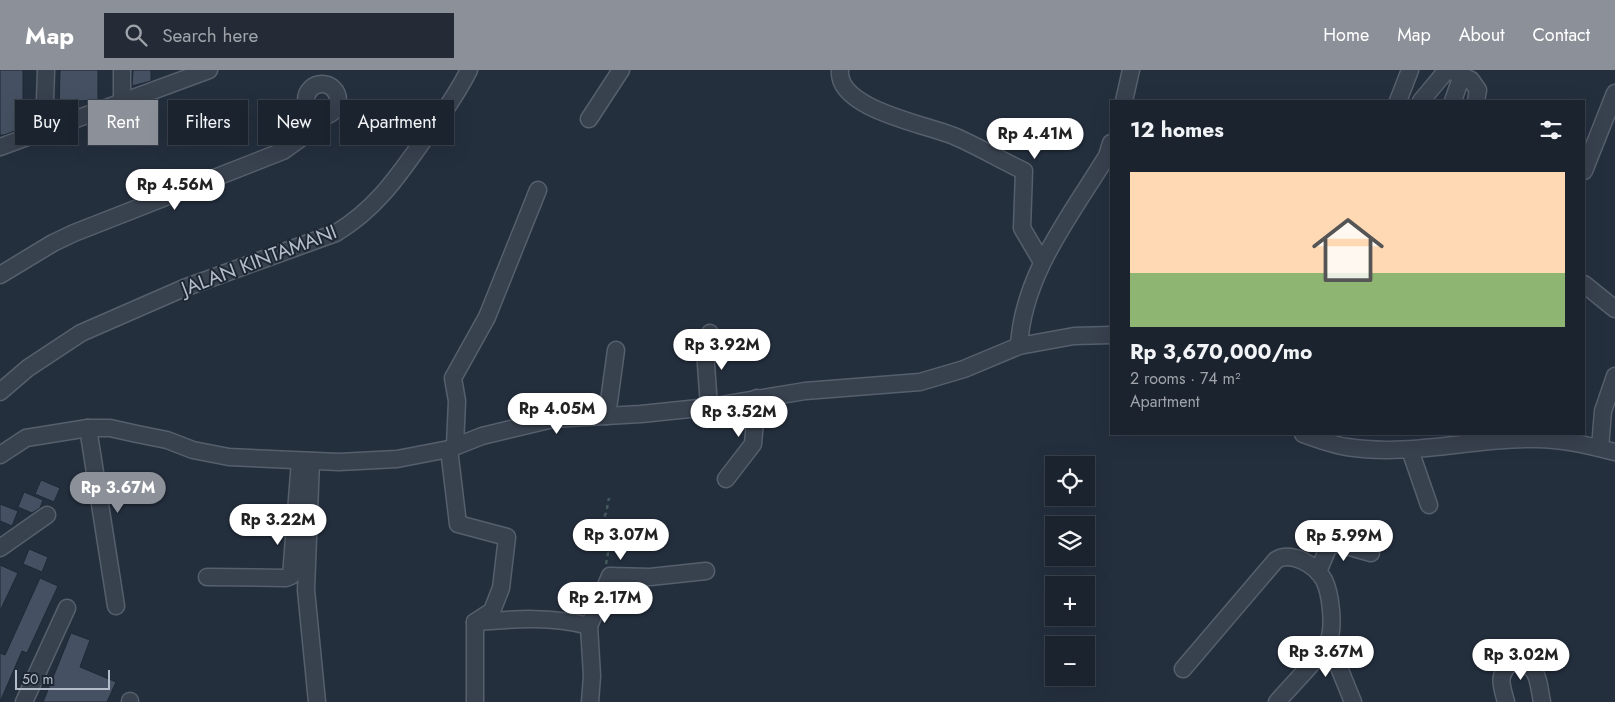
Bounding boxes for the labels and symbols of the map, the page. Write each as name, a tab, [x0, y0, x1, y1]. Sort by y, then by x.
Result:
pin: Rp 4.41M	[983, 118, 1087, 160]
pin: Rp 4.56M	[123, 168, 227, 211]
street label: JALAN KINTAMANI	[174, 217, 341, 305]
pin: Rp 3.92M	[670, 328, 774, 371]
pin: Rp 4.05M	[505, 392, 609, 435]
pin: Rp 3.52M	[687, 396, 791, 438]
pin: Rp 3.67M	[66, 472, 170, 514]
pin: Rp 3.22M	[226, 504, 330, 546]
pin: Rp 3.07M	[569, 518, 673, 561]
pin: Rp 5.99M	[1292, 520, 1396, 562]
pin: Rp 2.17M	[553, 582, 657, 624]
pin: Rp 3.67M	[1274, 636, 1378, 678]
pin: Rp 3.02M	[1469, 638, 1573, 681]
scale bar	[15, 667, 110, 690]

